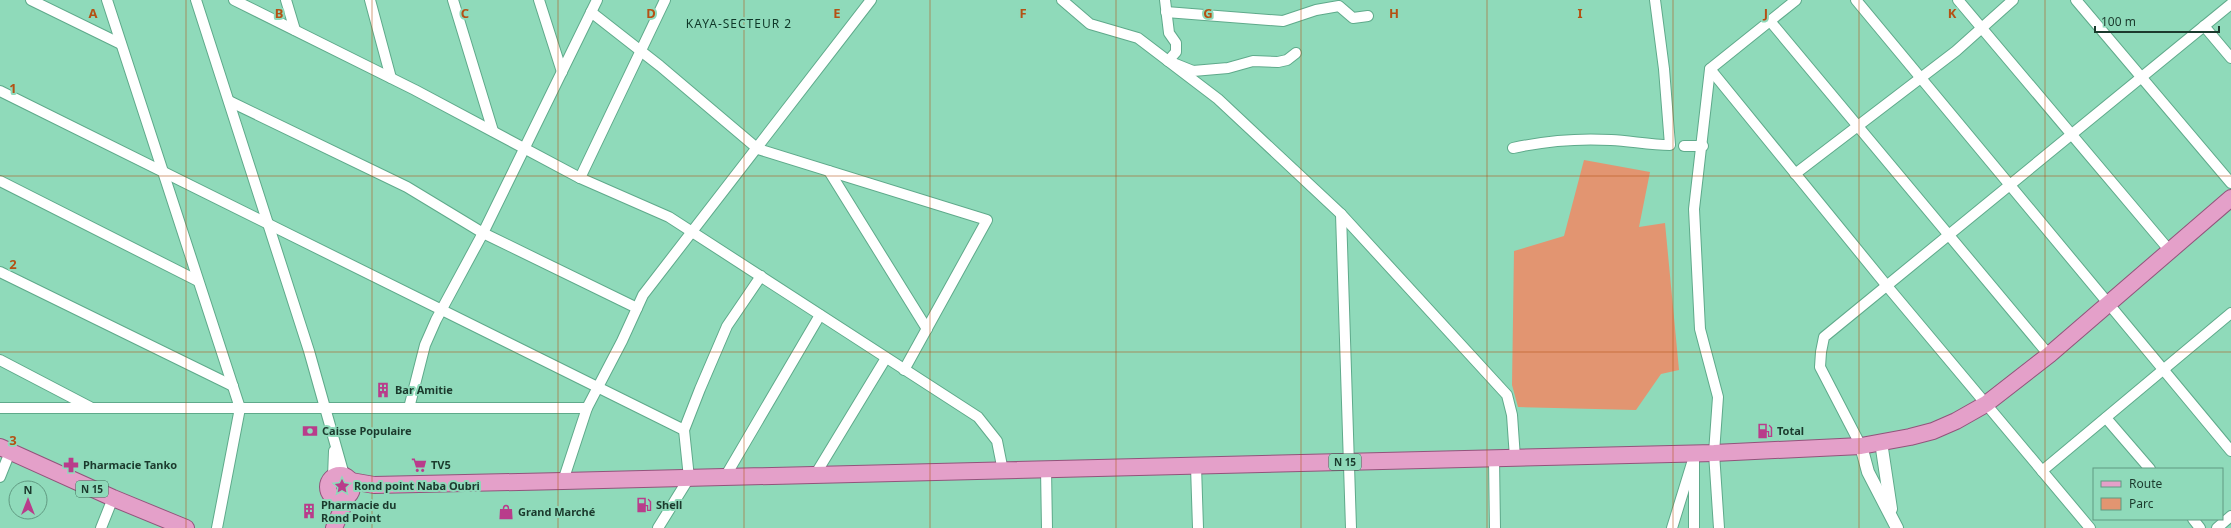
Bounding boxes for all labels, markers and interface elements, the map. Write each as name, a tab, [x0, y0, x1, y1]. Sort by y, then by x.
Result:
text: A	[89, 4, 98, 22]
text: B	[275, 4, 283, 22]
text: C	[461, 4, 469, 22]
text: D	[646, 4, 656, 22]
text: E	[833, 4, 841, 22]
text: F	[1019, 4, 1027, 22]
text: G	[1203, 4, 1213, 22]
text: H	[1389, 4, 1399, 22]
text: I	[1577, 4, 1583, 22]
text: J	[1763, 4, 1768, 22]
text: K	[1948, 4, 1957, 22]
scale bar	[2095, 8, 2219, 34]
text: 100 m	[2101, 13, 2136, 30]
district label: KAYA-SECTEUR 2	[686, 15, 792, 32]
text: 1	[9, 79, 17, 97]
text: 2	[9, 255, 17, 273]
building icon: Bar Amitie	[374, 381, 392, 399]
place label: Bar Amitie	[395, 382, 453, 397]
bank icon: Caisse Populaire	[301, 422, 319, 440]
fuel station icon: Total	[1756, 422, 1774, 440]
place label: Caisse Populaire	[322, 423, 412, 438]
place label: Total	[1777, 423, 1804, 438]
text: 3	[9, 431, 17, 449]
road number: N 15	[1329, 454, 1361, 470]
pharmacy icon: Pharmacie Tanko	[62, 456, 80, 474]
supermarket icon: TV5	[410, 456, 428, 474]
place label: Pharmacie Tanko	[83, 457, 177, 472]
place label: TV5	[431, 457, 451, 472]
legend	[2093, 468, 2223, 520]
text: Route	[2129, 475, 2162, 492]
place icon: Rond point Naba Oubri	[333, 477, 351, 495]
place label: Rond point Naba Oubri	[354, 478, 480, 493]
north arrow	[8, 480, 48, 520]
road number: N 15	[76, 481, 108, 497]
text: N	[24, 482, 32, 497]
text: Parc	[2129, 495, 2154, 512]
fuel station icon: Shell	[635, 496, 653, 514]
place label: Pharmacie du Rond Point	[321, 497, 396, 525]
place label: Shell	[656, 497, 682, 512]
building icon: Pharmacie du Rond Point	[300, 502, 318, 520]
shop icon: Grand Marché	[497, 503, 515, 521]
place label: Grand Marché	[518, 504, 596, 519]

